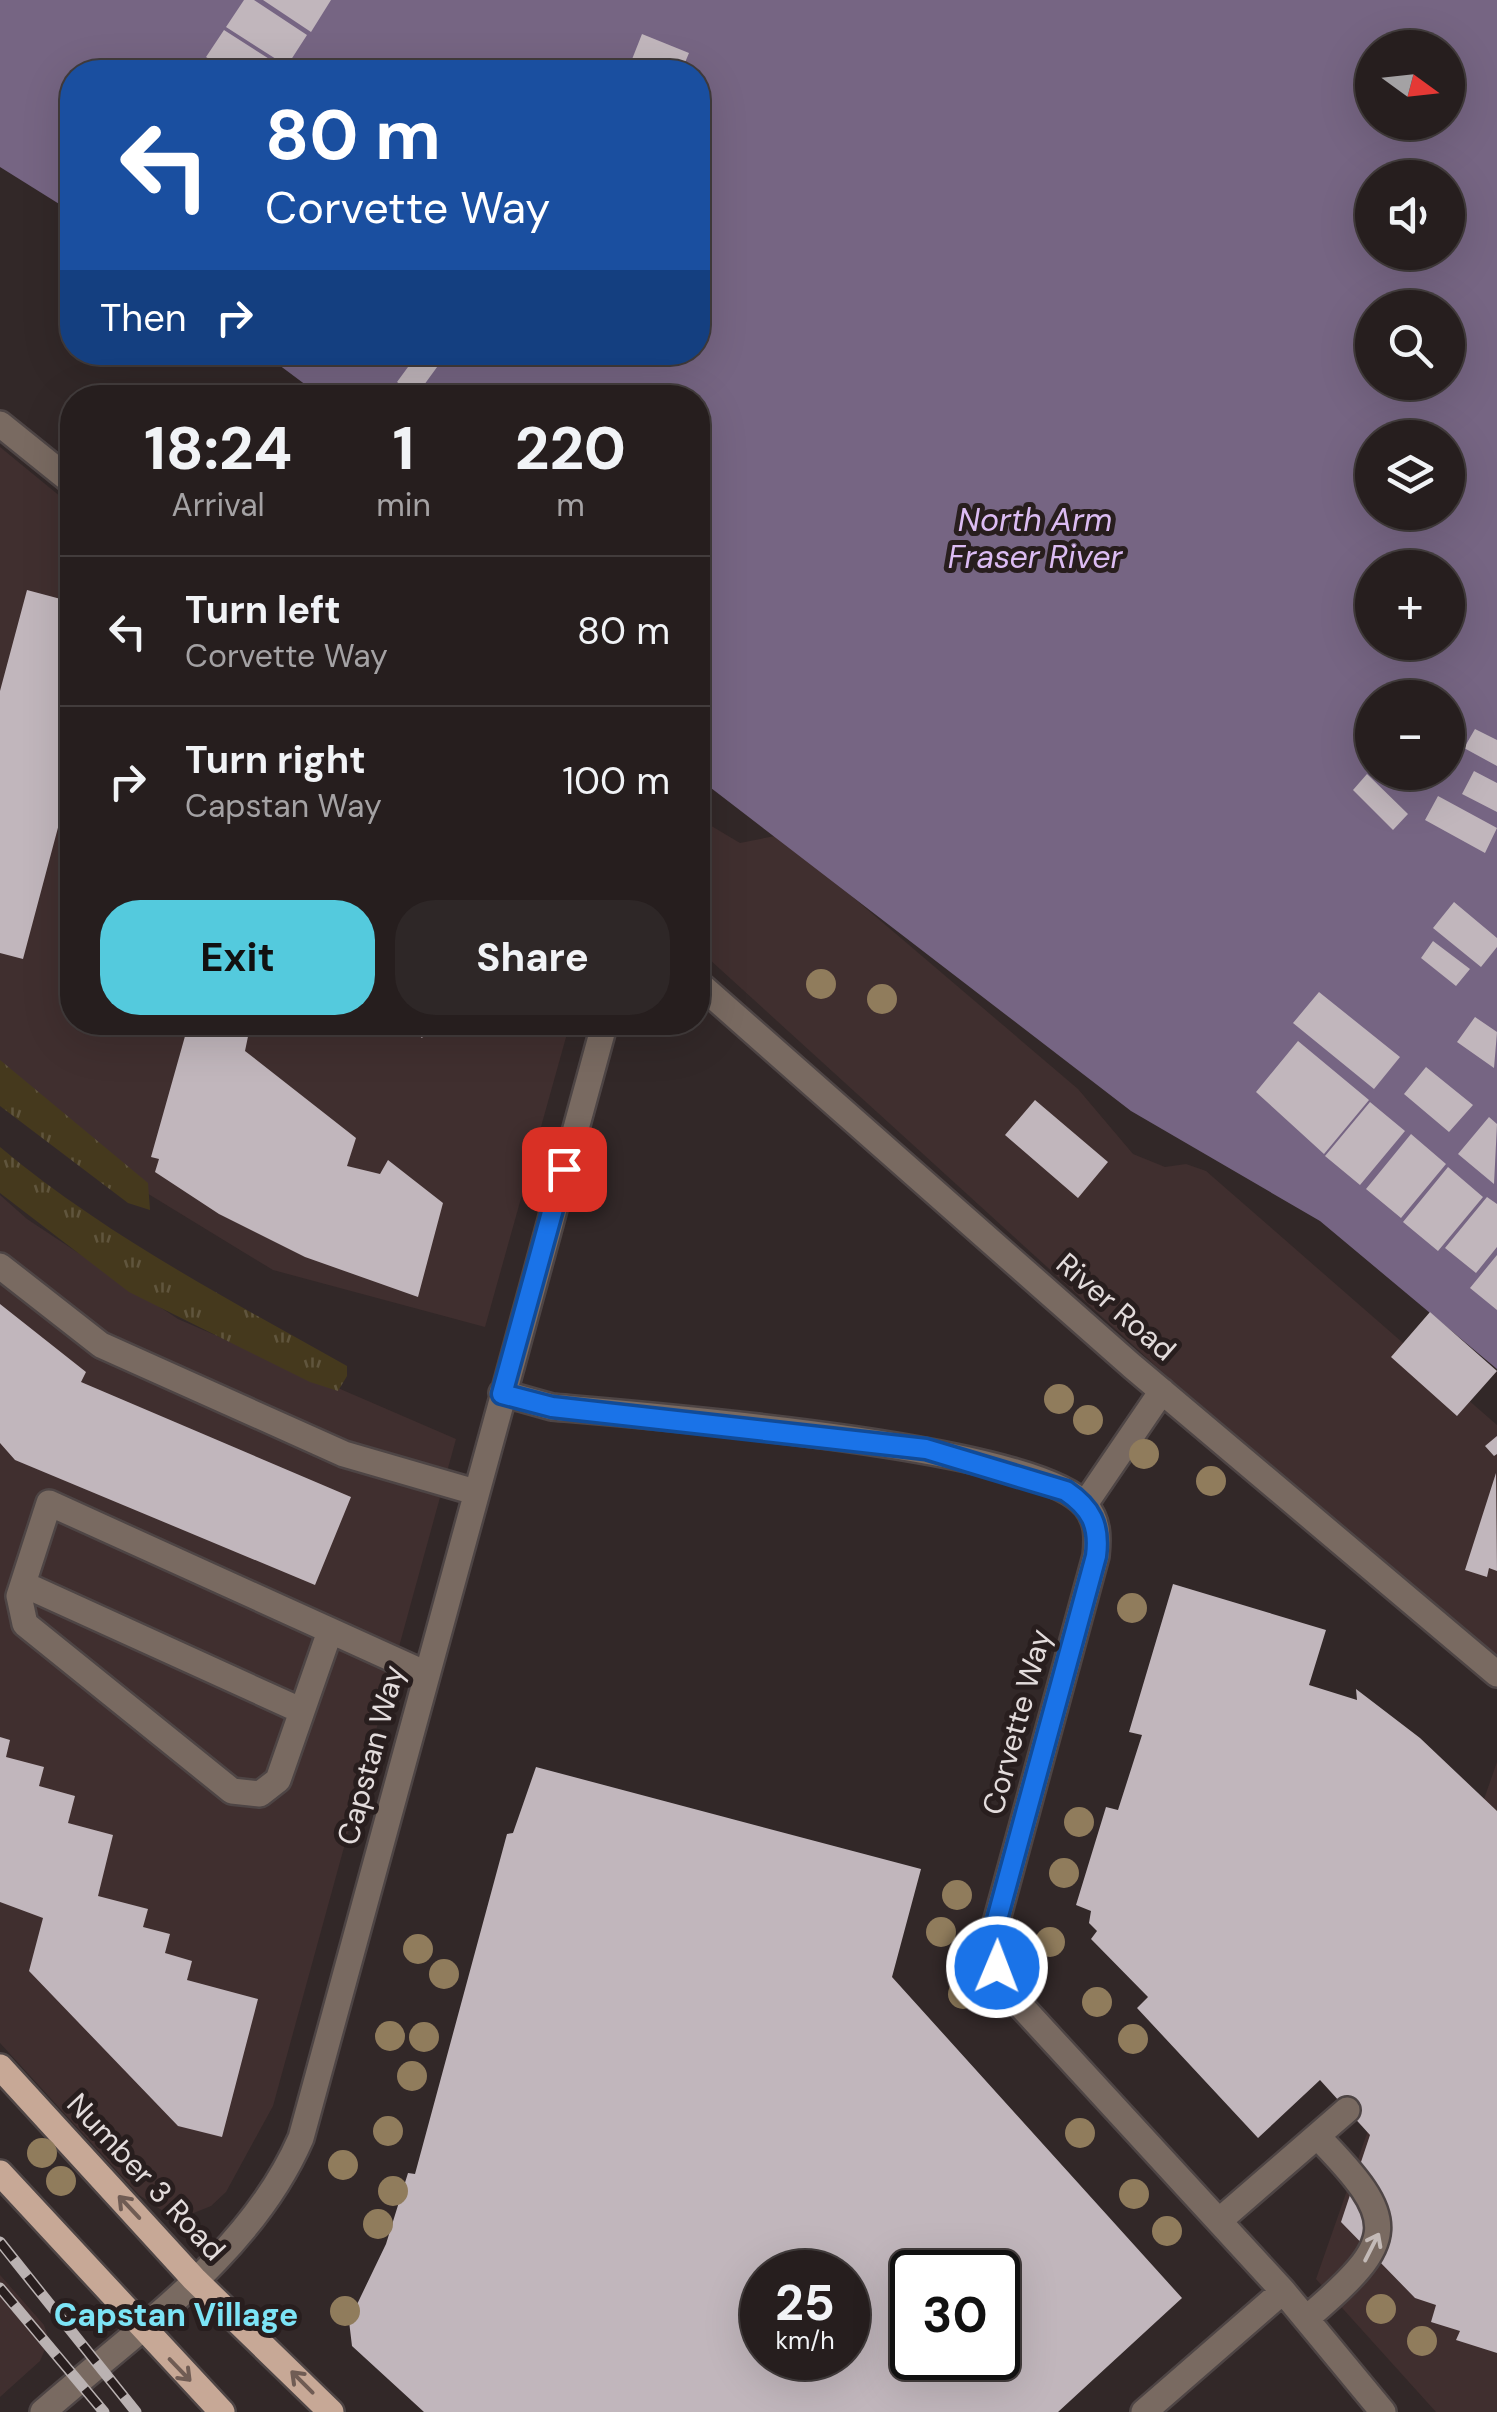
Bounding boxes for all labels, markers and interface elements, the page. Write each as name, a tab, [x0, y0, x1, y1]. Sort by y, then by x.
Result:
north arrow	[1355, 30, 1465, 140]
map controls	[1355, 30, 1465, 790]
text: 80 m	[265, 90, 441, 181]
icon: left	[100, 100, 230, 230]
button: sound	[1355, 160, 1465, 270]
text: Corvette Way	[265, 178, 550, 237]
icon: right	[207, 290, 262, 345]
button: search	[1355, 290, 1465, 400]
text: Then	[100, 293, 187, 343]
text: 18:24	[144, 409, 292, 488]
text: 1	[393, 409, 414, 488]
text: 220	[515, 409, 626, 488]
button: layers	[1355, 420, 1465, 530]
text: Arrival	[172, 484, 265, 526]
text: min	[376, 484, 431, 526]
text: m	[556, 484, 585, 526]
water label: North Arm Fraser River	[948, 499, 1123, 578]
button: +	[1355, 550, 1465, 660]
text: Turn left	[185, 585, 341, 635]
icon: left	[100, 604, 155, 659]
text: 80 m	[577, 606, 670, 656]
text: Corvette Way	[185, 635, 388, 677]
button: −	[1355, 680, 1465, 790]
text: Turn right	[185, 735, 366, 785]
icon: right	[100, 754, 155, 809]
text: 100 m	[562, 756, 670, 806]
text: Capstan Way	[185, 785, 382, 827]
button: Exit	[100, 900, 375, 1015]
button: Share	[395, 900, 670, 1015]
pin	[522, 1127, 607, 1212]
icon: arrive	[537, 1142, 592, 1197]
street label: River Road	[1048, 1244, 1184, 1369]
street label: Corvette Way	[973, 1625, 1060, 1819]
street label: Capstan Way	[328, 1660, 413, 1849]
position arrow	[945, 1915, 1049, 2019]
street label: Number 3 Road	[59, 2085, 234, 2269]
one-way arrow	[117, 2195, 140, 2220]
one-way arrow	[1363, 2233, 1382, 2263]
speed limit sign: 30	[890, 2250, 1020, 2380]
text: 25	[775, 2270, 835, 2336]
district label: Capstan Village	[54, 2294, 298, 2336]
text: km/h	[775, 2324, 835, 2357]
one-way arrow	[168, 2358, 192, 2382]
one-way arrow	[290, 2371, 314, 2395]

